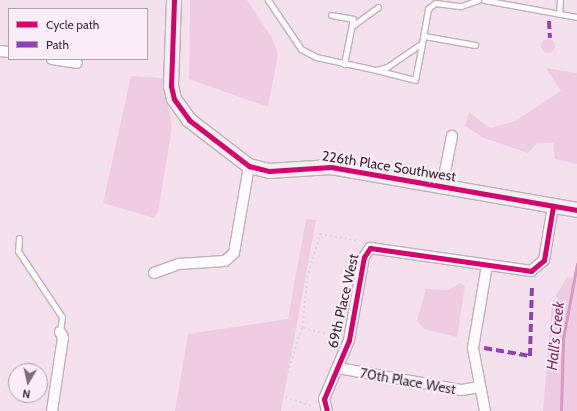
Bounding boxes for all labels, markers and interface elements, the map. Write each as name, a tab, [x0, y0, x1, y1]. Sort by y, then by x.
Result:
legend	[8, 8, 148, 60]
text: Cycle path	[46, 17, 99, 32]
text: Path	[46, 37, 69, 52]
street label: 226th Place Southwest	[321, 147, 457, 185]
street label: 69th Place West	[324, 252, 362, 350]
water label: Hall's Creek	[543, 301, 569, 371]
north arrow	[8, 363, 48, 403]
street label: 70th Place West	[359, 364, 457, 398]
text: N	[21, 386, 31, 401]

